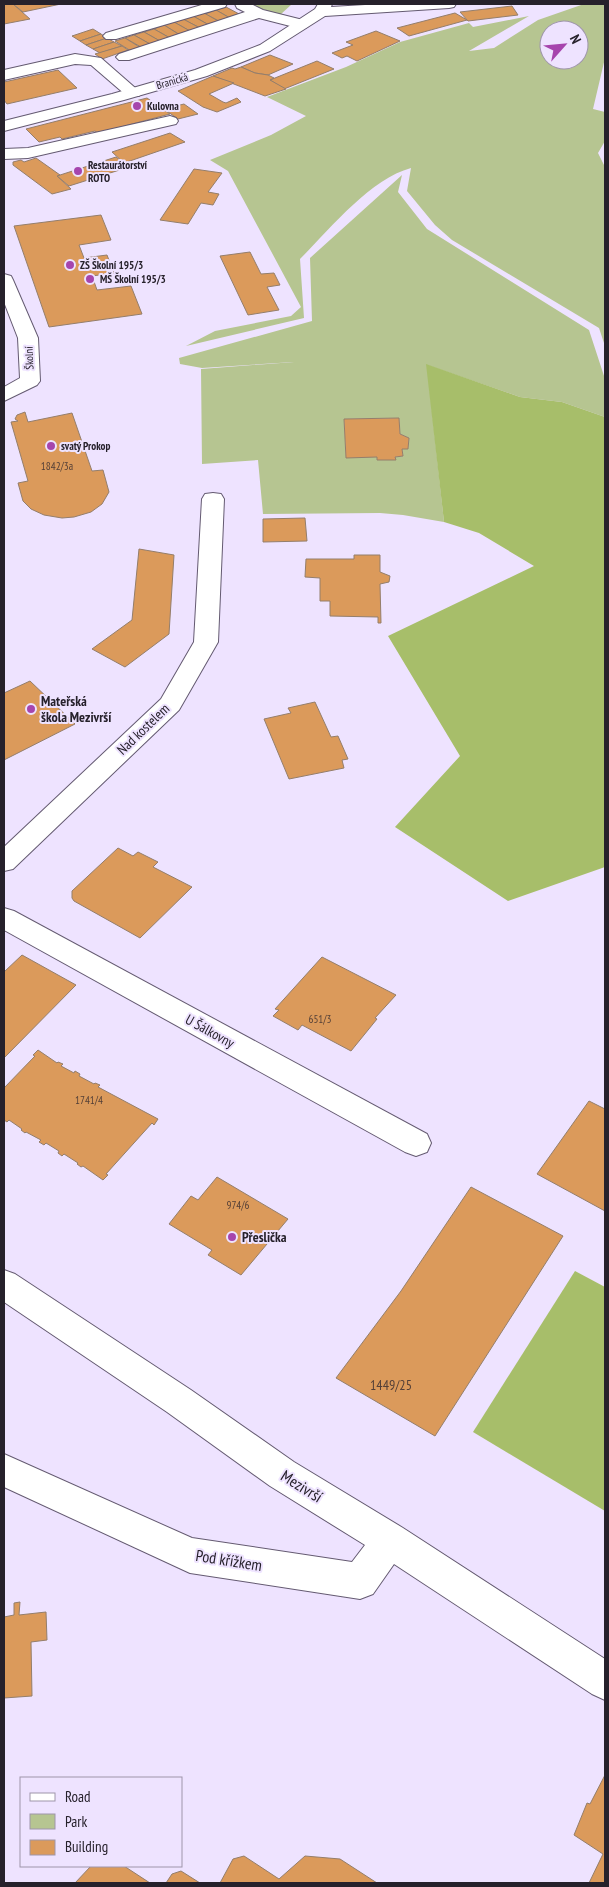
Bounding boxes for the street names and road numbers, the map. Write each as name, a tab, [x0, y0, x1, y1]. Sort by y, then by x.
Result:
street label: Branická	[154, 70, 190, 92]
street label: Školní	[22, 345, 36, 370]
street label: Nad kostelem	[113, 700, 173, 758]
street label: U Šálkovny	[182, 1010, 238, 1052]
street label: Mezivrší	[277, 1465, 327, 1507]
street label: Pod křížkem	[194, 1545, 264, 1575]

